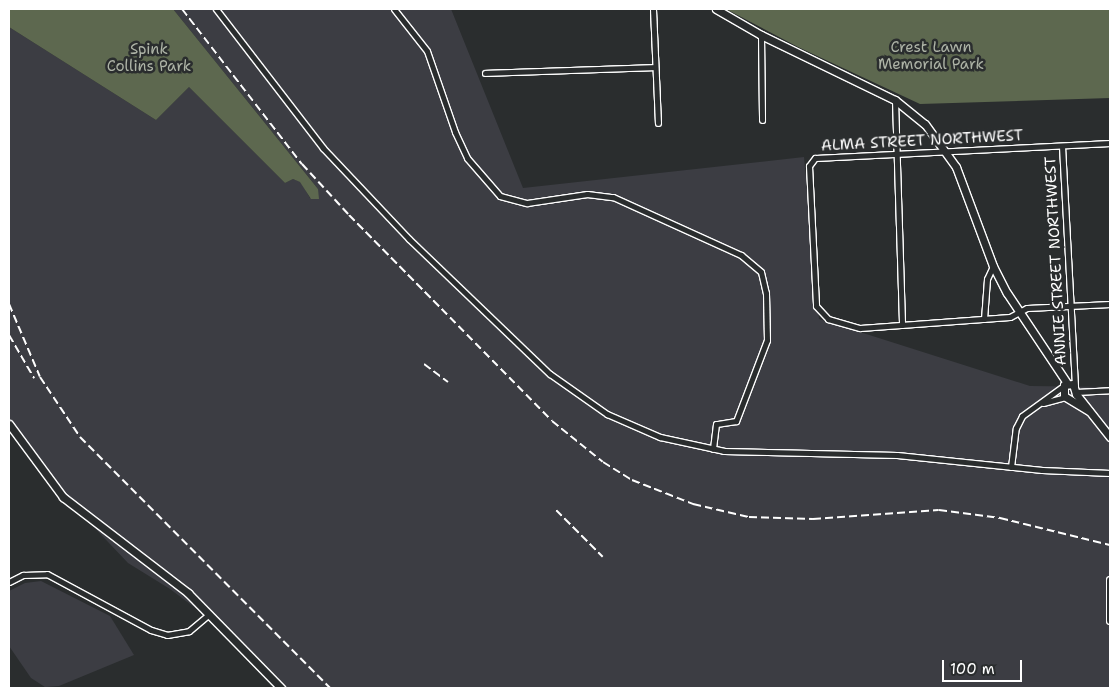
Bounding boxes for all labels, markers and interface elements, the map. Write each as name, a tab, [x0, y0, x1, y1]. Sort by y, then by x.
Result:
park label: Crest Lawn Memorial Park	[878, 38, 984, 73]
park label: Spink Collins Park	[107, 40, 191, 75]
street label: ALMA STREET NORTHWEST	[821, 127, 1023, 155]
street label: ANNIE STREET NORTHWEST	[1042, 156, 1070, 366]
scale bar	[944, 650, 1024, 682]
text: 100 m	[950, 659, 995, 679]

